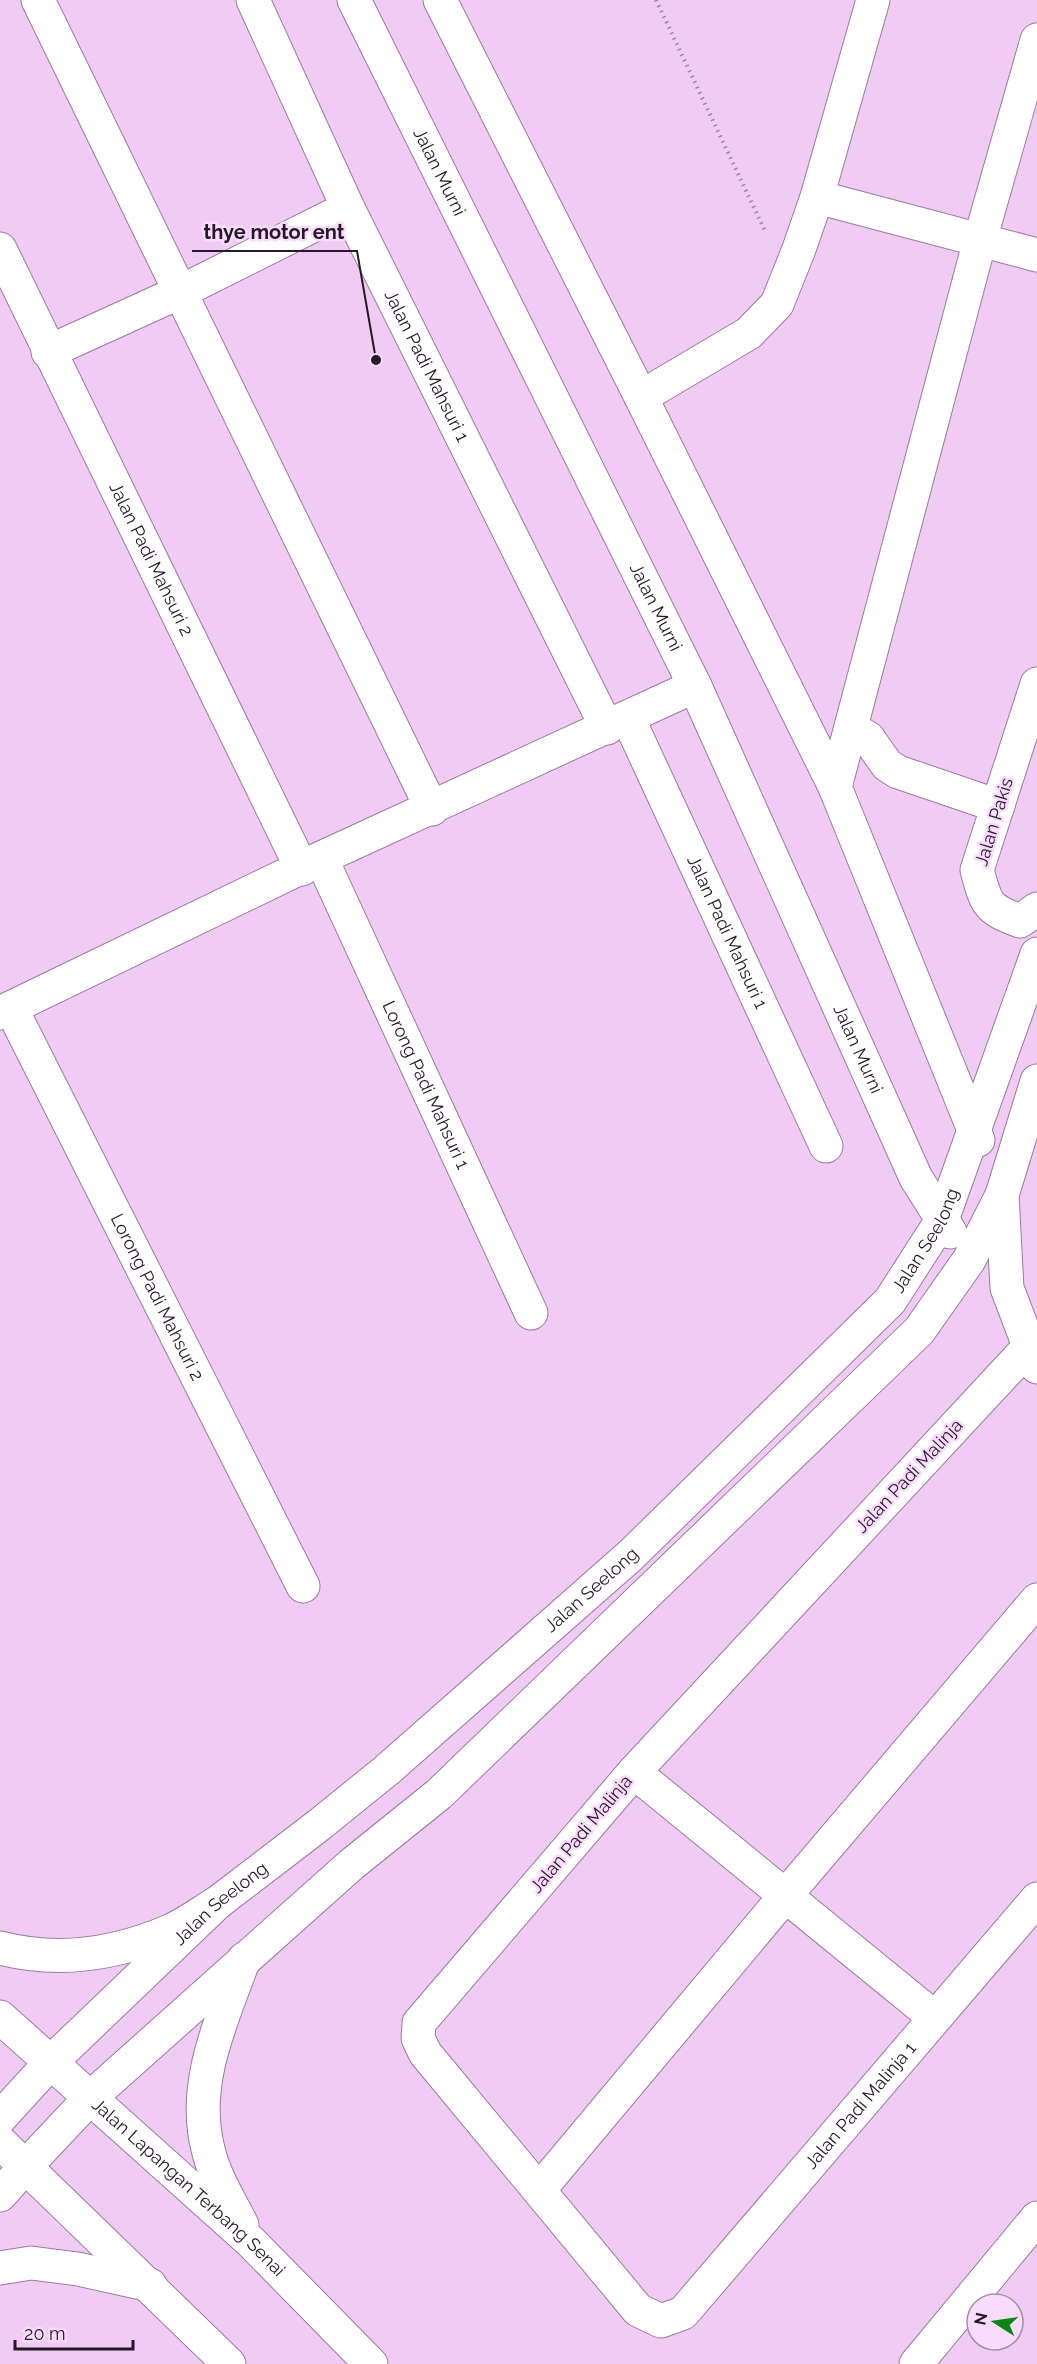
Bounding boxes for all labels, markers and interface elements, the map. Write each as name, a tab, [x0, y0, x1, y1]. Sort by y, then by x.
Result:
street label: Jalan Murni	[409, 124, 471, 219]
callout: thye motor ent	[192, 213, 357, 251]
text: thye motor ent	[203, 220, 345, 244]
street label: Jalan Padi Mahsuri 1	[380, 286, 474, 445]
street label: Jalan Padi Mahsuri 2	[105, 479, 198, 639]
street label: Jalan Murni	[626, 560, 687, 654]
street label: Jalan Pakis	[970, 775, 1017, 869]
street label: Jalan Padi Mahsuri 1	[683, 852, 772, 1012]
street label: Lorong Padi Mahsuri 1	[378, 997, 474, 1172]
street label: Jalan Murni	[829, 1001, 888, 1097]
street label: Jalan Seelong	[887, 1185, 963, 1296]
street label: Lorong Padi Mahsuri 2	[107, 1210, 208, 1384]
street label: Jalan Padi Malinja	[851, 1415, 967, 1537]
street label: Jalan Seelong	[540, 1543, 642, 1636]
street label: Jalan Padi Malinja	[525, 1770, 636, 1897]
street label: Jalan Seelong	[169, 1857, 272, 1949]
street label: Jalan Padi Malinja 1	[800, 2037, 920, 2173]
street label: Jalan Lapangan Terbang Senai	[88, 2094, 290, 2280]
north arrow	[965, 2292, 1025, 2352]
text: N	[970, 2311, 991, 2327]
scale bar	[15, 2313, 134, 2351]
text: 20 m	[24, 2323, 66, 2344]

